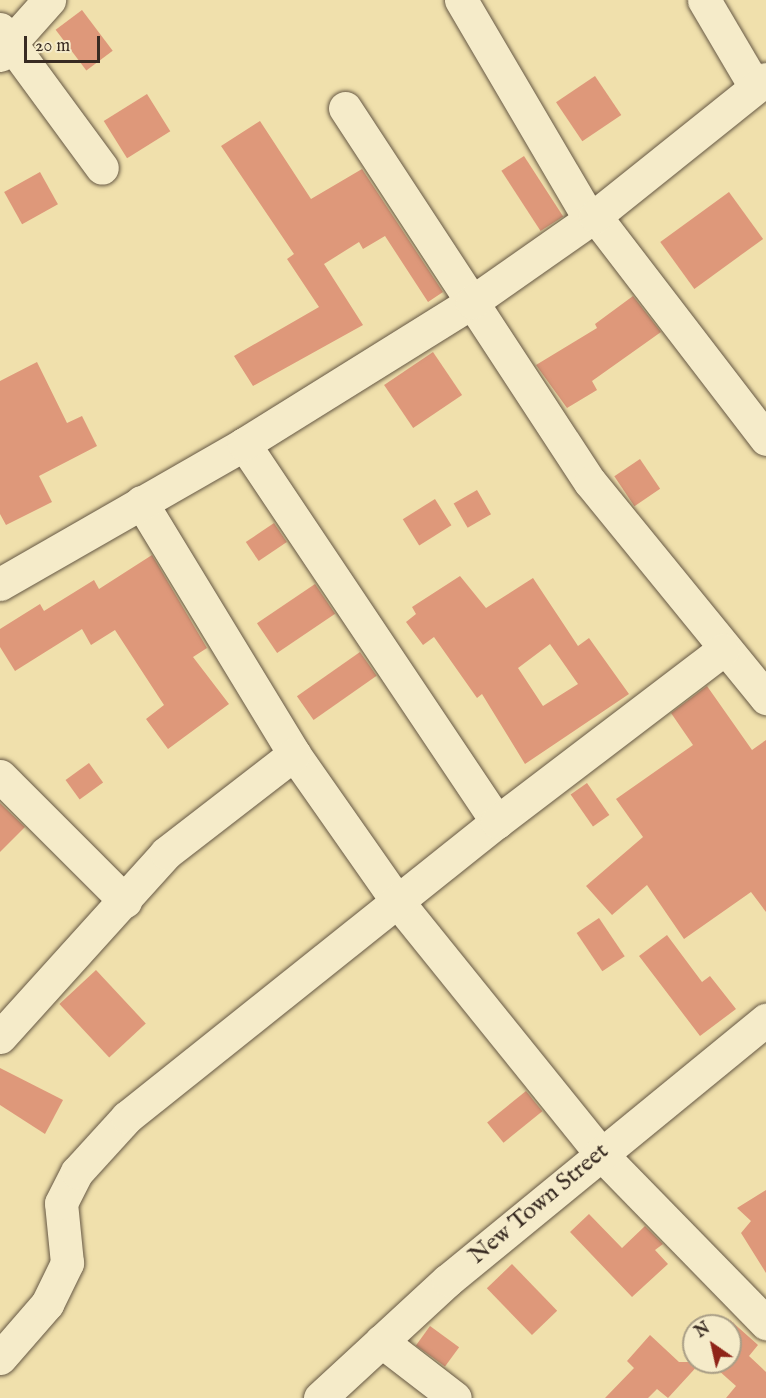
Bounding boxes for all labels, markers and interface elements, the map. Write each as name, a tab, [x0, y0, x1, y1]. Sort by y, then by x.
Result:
scale bar	[27, 24, 104, 62]
text: 20 m	[35, 35, 70, 58]
street label: New Town Street	[463, 1137, 615, 1271]
north arrow	[682, 1314, 742, 1374]
text: N	[692, 1319, 714, 1343]

